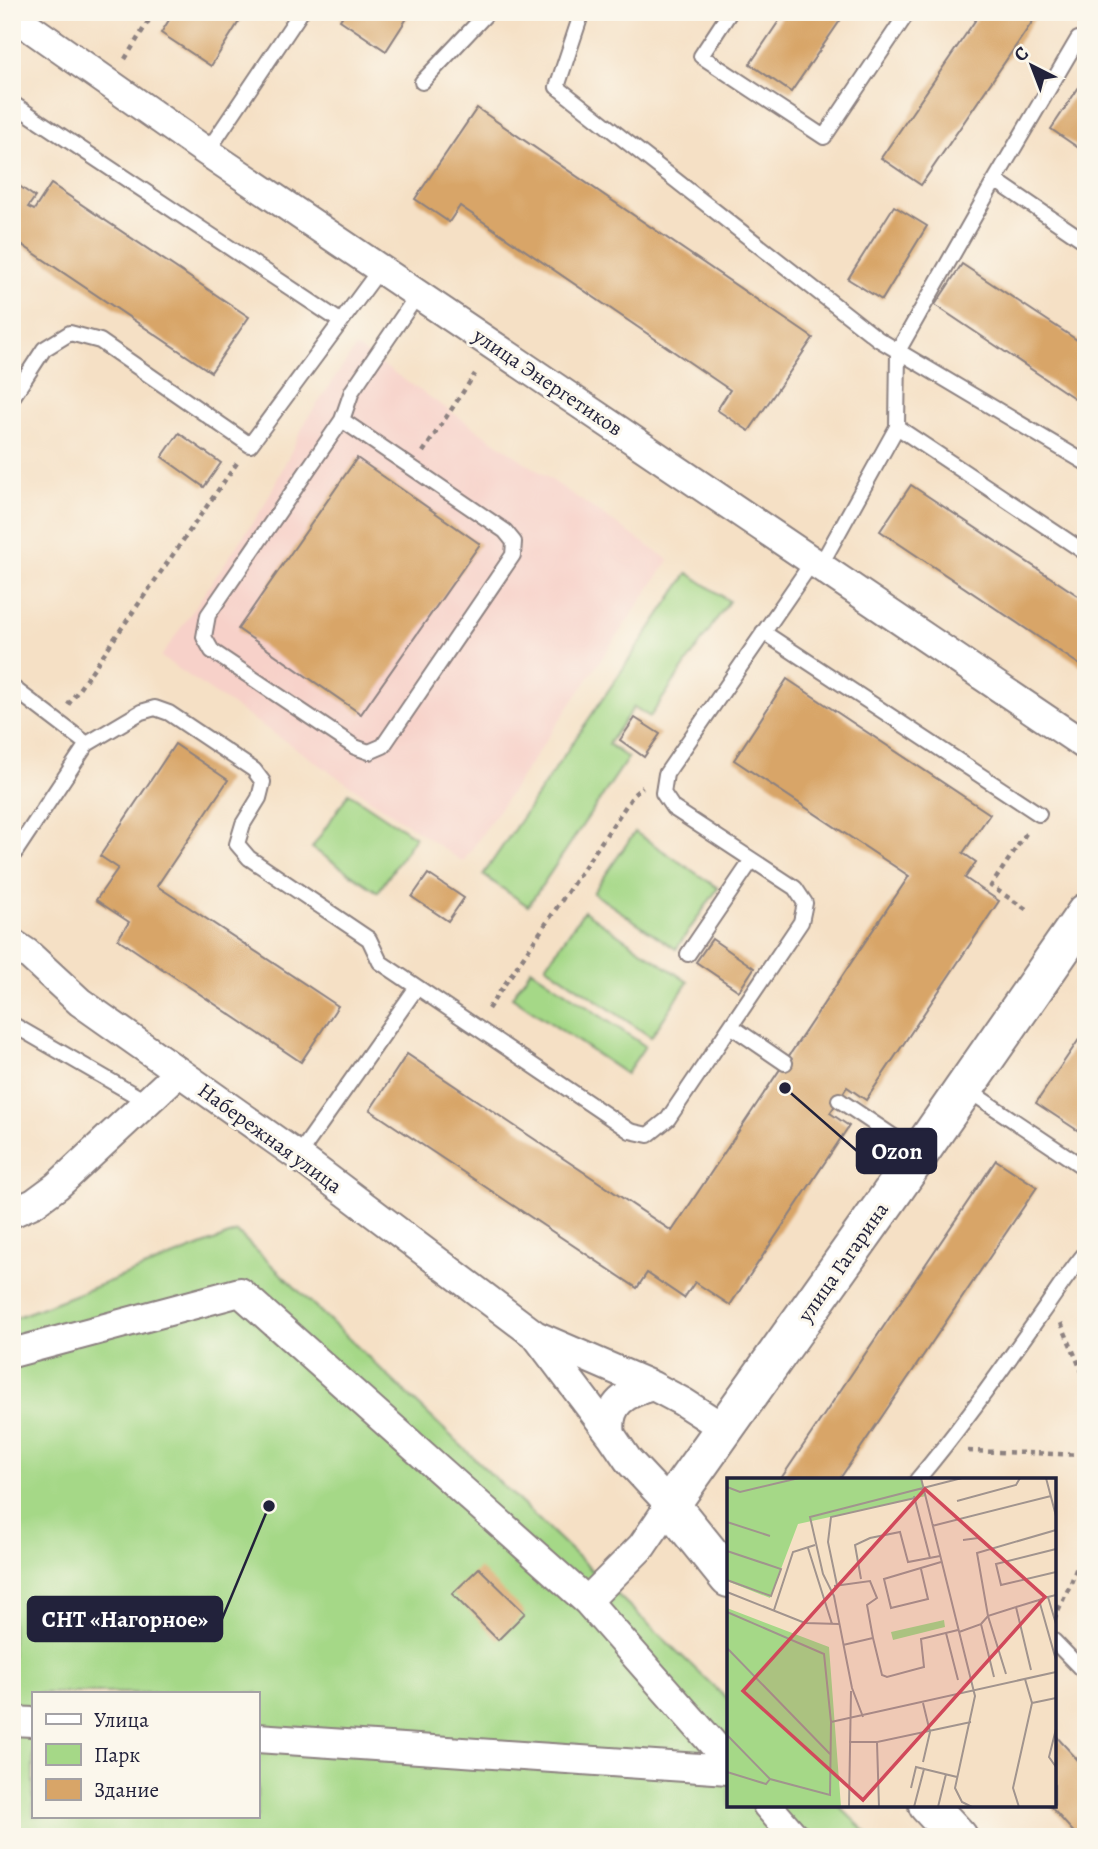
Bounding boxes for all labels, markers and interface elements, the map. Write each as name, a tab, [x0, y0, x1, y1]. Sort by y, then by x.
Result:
north arrow	[996, 32, 1066, 102]
text: С	[1008, 41, 1034, 68]
street label: улица Энергетиков	[467, 321, 628, 442]
street label: Набережная улица	[192, 1076, 348, 1200]
callout: Ozon	[857, 1129, 936, 1173]
text: Ozon	[872, 1136, 922, 1167]
street label: улица Гагарина	[791, 1196, 895, 1328]
inset map	[727, 1478, 1056, 1807]
callout: СНТ «Нагорное»	[28, 1597, 222, 1641]
text: СНТ «Нагорное»	[42, 1604, 208, 1635]
legend	[32, 1692, 259, 1818]
text: Улица	[94, 1706, 149, 1734]
text: Парк	[94, 1741, 140, 1769]
text: Здание	[94, 1776, 159, 1804]

